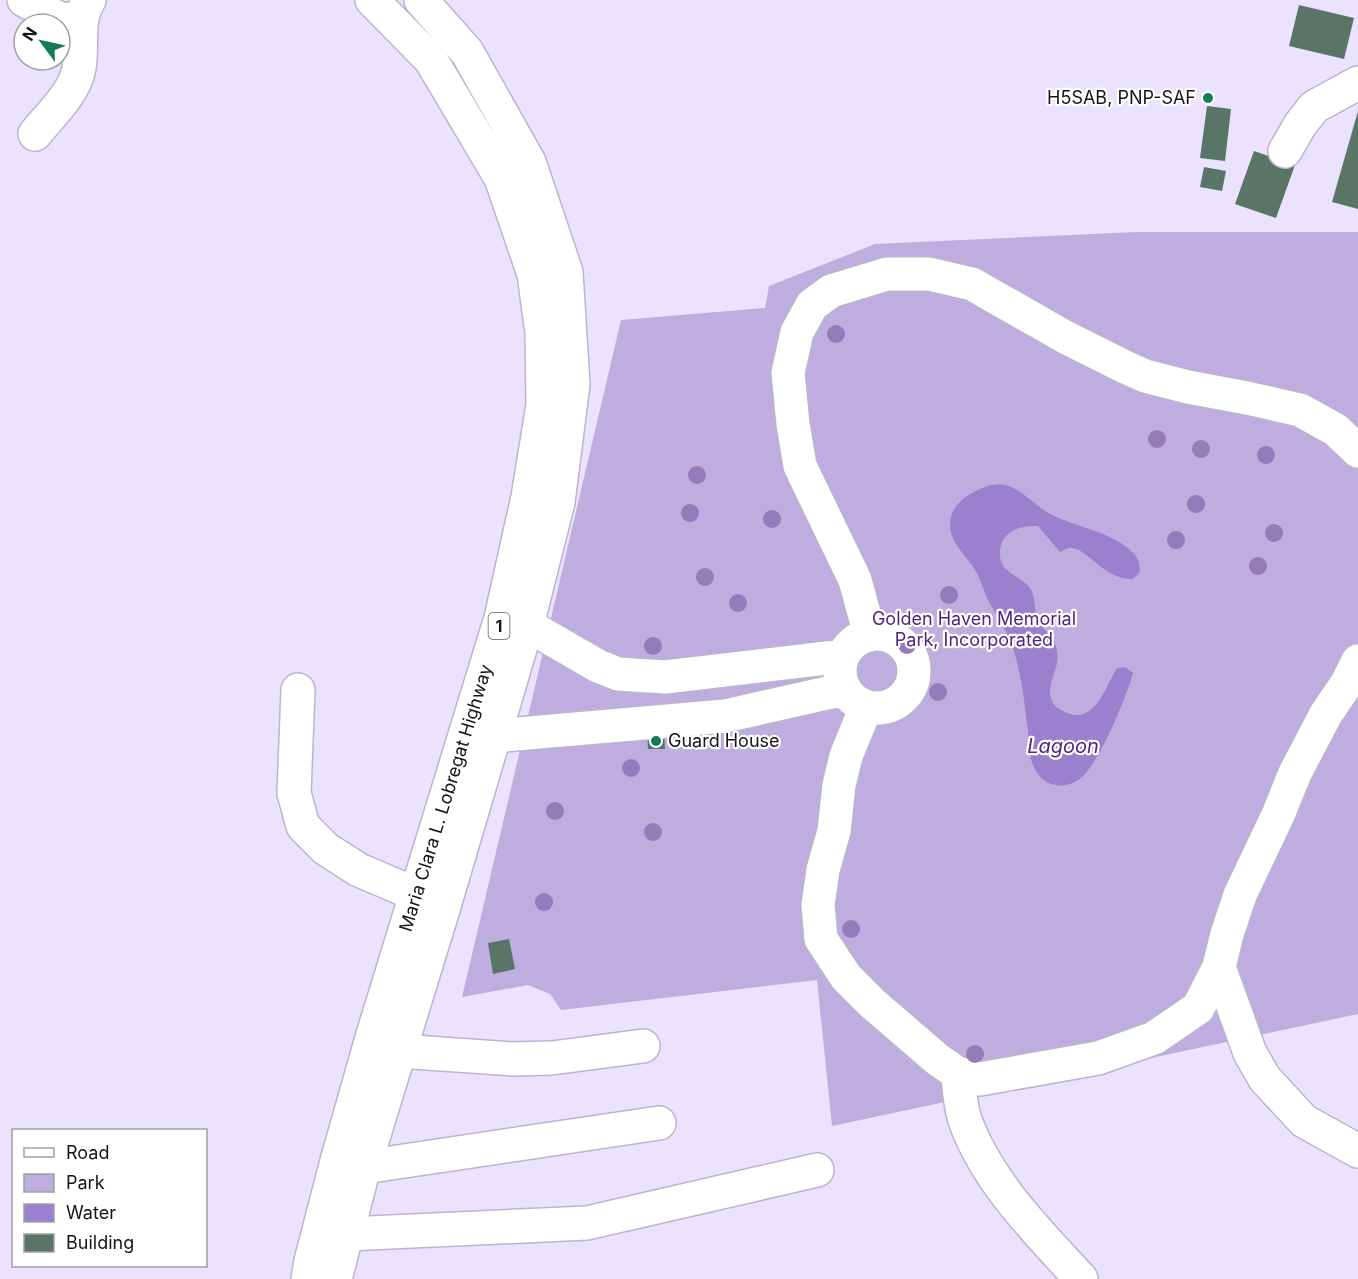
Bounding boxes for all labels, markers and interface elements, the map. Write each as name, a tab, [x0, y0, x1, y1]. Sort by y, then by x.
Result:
north arrow	[12, 12, 72, 72]
text: N	[18, 23, 41, 44]
place label: H5SAB, PNP-SAF	[1047, 87, 1196, 108]
marker: H5SAB, PNP-SAF	[1201, 91, 1215, 105]
park label: Golden Haven Memorial Park, Incorporated	[872, 608, 1076, 650]
road number: 1	[488, 613, 510, 639]
street label: Maria Clara L. Lobregat Highway	[395, 662, 496, 934]
place label: Guard House	[668, 730, 780, 751]
marker: Guard House	[649, 734, 663, 748]
water label: Lagoon	[1027, 734, 1099, 758]
legend	[12, 1129, 207, 1267]
text: Road	[66, 1142, 109, 1163]
text: Park	[66, 1172, 105, 1193]
text: Water	[66, 1202, 116, 1223]
text: Building	[66, 1232, 134, 1253]

